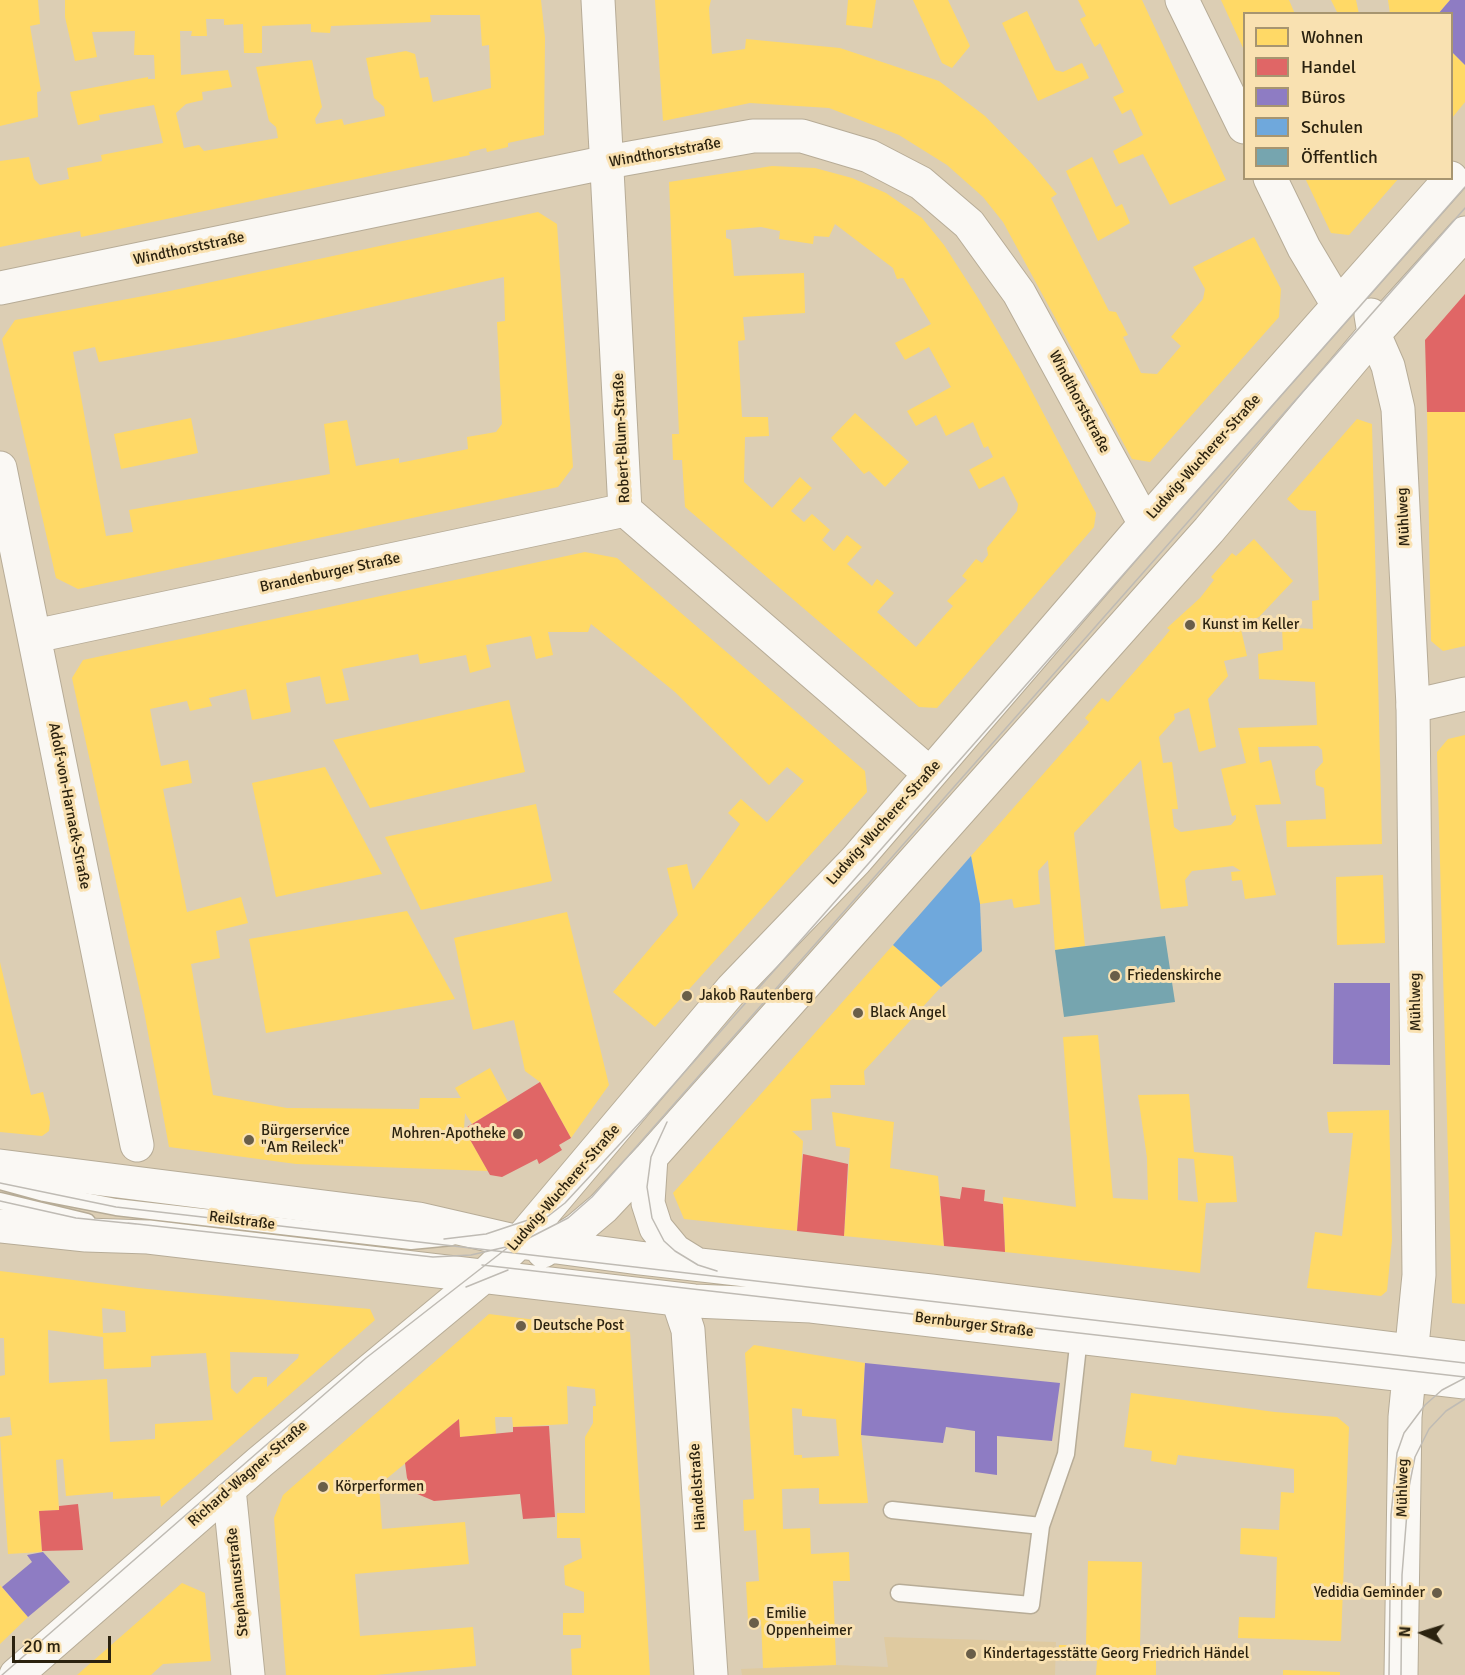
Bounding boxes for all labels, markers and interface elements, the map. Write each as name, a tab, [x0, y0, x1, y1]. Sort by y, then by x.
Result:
legend	[1243, 12, 1453, 180]
text: Wohnen	[1301, 26, 1363, 48]
text: Handel	[1301, 56, 1356, 78]
text: Büros	[1301, 86, 1345, 108]
text: Schulen	[1301, 116, 1363, 138]
street label: Windthorststraße	[608, 134, 722, 172]
text: Öffentlich	[1301, 146, 1378, 168]
street label: Windthorststraße	[132, 228, 246, 270]
street label: Windthorststraße	[1044, 348, 1114, 456]
street label: Robert-Blum-Straße	[610, 372, 634, 504]
street label: Ludwig-Wucherer-Straße	[1143, 391, 1265, 523]
street label: Mühlweg	[1393, 487, 1415, 547]
street label: Brandenburger Straße	[258, 549, 402, 597]
place label: Kunst im Keller	[1202, 616, 1299, 634]
marker: Kunst im Keller	[1183, 618, 1197, 632]
street label: Adolf-von-Harnack-Straße	[44, 721, 94, 891]
street label: Ludwig-Wucherer-Straße	[823, 757, 945, 889]
place label: Friedenskirche	[1127, 967, 1222, 985]
marker: Friedenskirche	[1108, 969, 1122, 983]
street label: Mühlweg	[1406, 972, 1426, 1032]
place label: Jakob Rautenberg	[699, 987, 813, 1005]
marker: Jakob Rautenberg	[680, 989, 694, 1003]
place label: Black Angel	[870, 1004, 946, 1022]
marker: Black Angel	[851, 1006, 865, 1020]
street label: Ludwig-Wucherer-Straße	[504, 1121, 624, 1255]
place label: Bürgerservice "Am Reileck"	[261, 1122, 350, 1157]
place label: Mohren-Apotheke	[391, 1125, 506, 1143]
marker: Mohren-Apotheke	[511, 1127, 525, 1141]
marker: Bürgerservice "Am Reileck"	[242, 1133, 256, 1147]
street label: Reilstraße	[208, 1208, 276, 1234]
street label: Bernburger Straße	[914, 1309, 1034, 1341]
place label: Deutsche Post	[533, 1317, 624, 1335]
marker: Deutsche Post	[514, 1319, 528, 1333]
street label: Richard-Wagner-Straße	[185, 1417, 311, 1531]
street label: Händelstraße	[686, 1443, 710, 1531]
street label: Mühlweg	[1393, 1458, 1413, 1518]
place label: Körperformen	[335, 1478, 424, 1496]
marker: Körperformen	[316, 1480, 330, 1494]
street label: Stephanusstraße	[223, 1527, 253, 1637]
place label: Yedidia Geminder	[1314, 1584, 1425, 1602]
marker: Yedidia Geminder	[1430, 1586, 1444, 1600]
north arrow	[1393, 1603, 1453, 1663]
place label: Emilie Oppenheimer	[766, 1605, 852, 1640]
marker: Emilie Oppenheimer	[747, 1616, 761, 1630]
scale bar	[15, 1624, 114, 1662]
text: N	[1395, 1625, 1415, 1638]
text: 20 m	[23, 1635, 61, 1657]
place label: Kindertagesstätte Georg Friedrich Händel	[983, 1645, 1249, 1663]
marker: Kindertagesstätte Georg Friedrich Händel	[964, 1647, 978, 1661]

